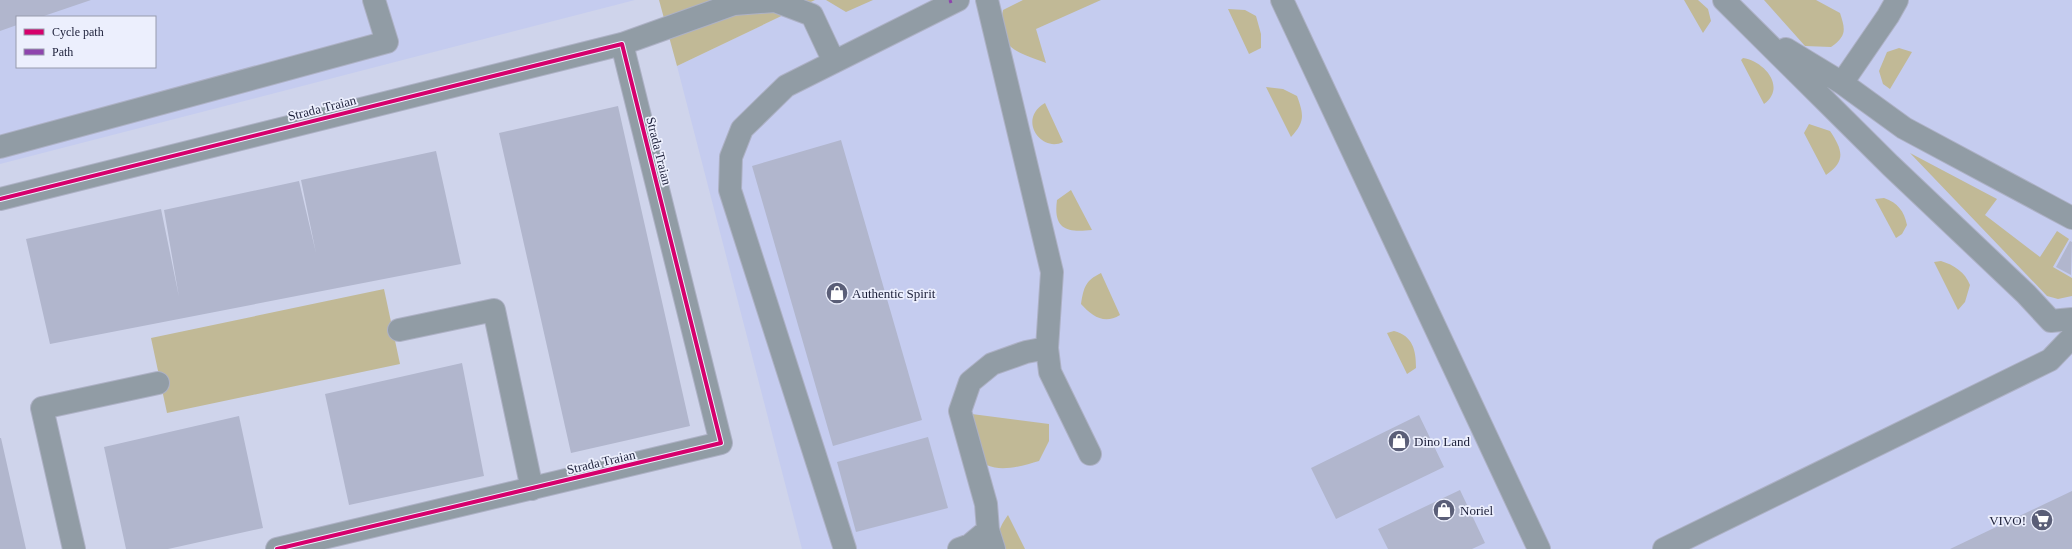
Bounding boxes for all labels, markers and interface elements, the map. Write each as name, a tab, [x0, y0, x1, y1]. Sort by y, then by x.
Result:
legend	[16, 16, 156, 68]
text: Cycle path	[52, 25, 104, 39]
text: Path	[52, 45, 73, 59]
street label: Strada Traian	[286, 92, 358, 124]
street label: Strada Traian	[643, 115, 675, 187]
shop icon: Authentic Spirit	[824, 280, 850, 306]
place label: Authentic Spirit	[852, 286, 936, 301]
shop icon: Dino Land	[1386, 428, 1412, 454]
place label: Dino Land	[1414, 434, 1470, 449]
street label: Strada Traian	[565, 447, 637, 477]
shop icon: Noriel	[1431, 497, 1457, 523]
place label: Noriel	[1460, 503, 1494, 518]
supermarket icon: VIVO!	[2029, 507, 2055, 533]
place label: VIVO!	[1989, 513, 2026, 528]

